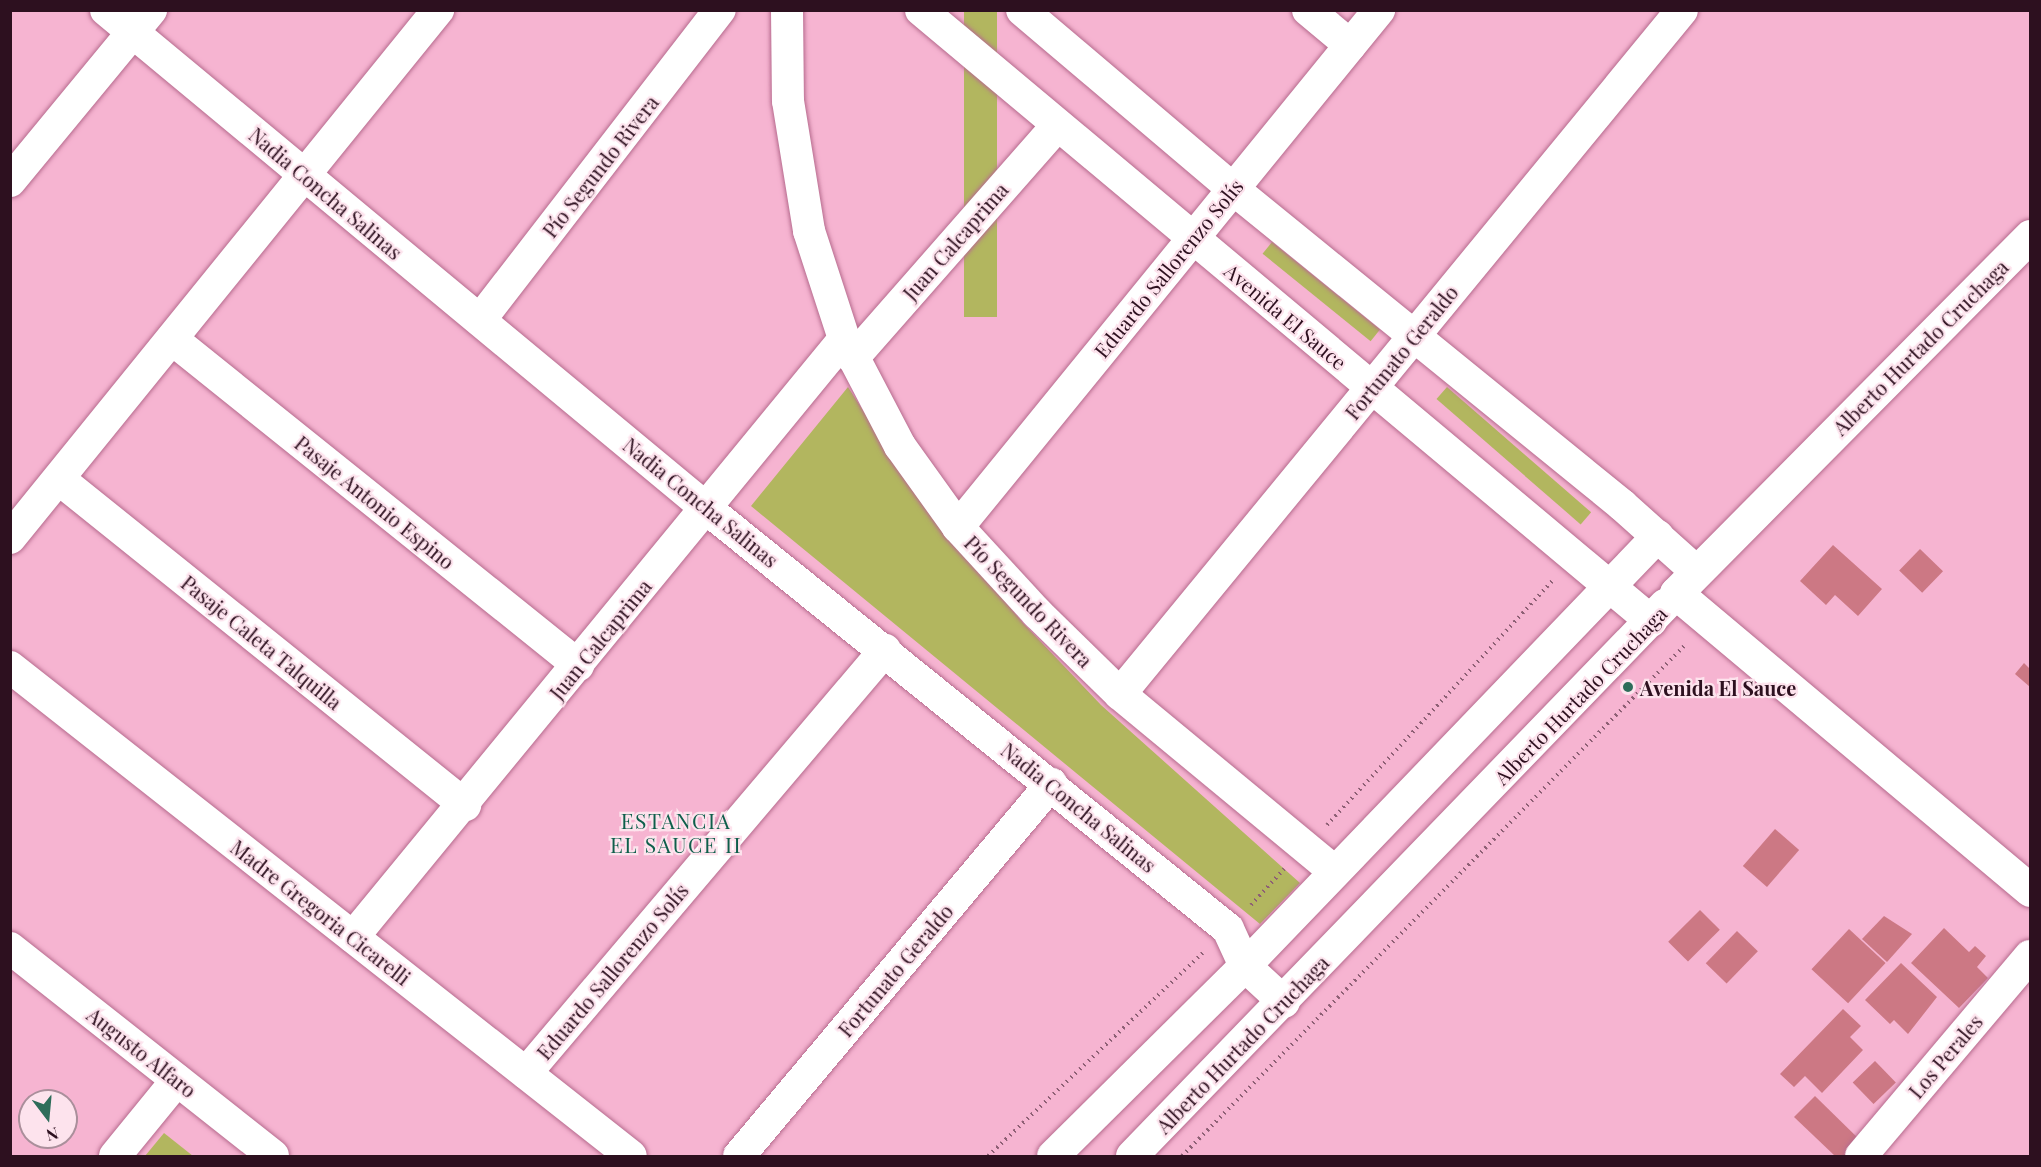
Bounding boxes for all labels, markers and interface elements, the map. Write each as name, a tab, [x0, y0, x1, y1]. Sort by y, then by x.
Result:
street label: Pío Segundo Rivera	[537, 90, 663, 242]
street label: Nadia Concha Salinas	[245, 122, 407, 264]
street label: Eduardo Sallorenzo Solís	[1089, 174, 1247, 362]
street label: Juan Calcaprima	[897, 177, 1013, 305]
street label: Alberto Hurtado Cruchaga	[1827, 254, 2013, 440]
street label: Avenida El Sauce	[1220, 258, 1352, 374]
street label: Fortunato Geraldo	[1340, 280, 1462, 424]
street label: Pasaje Antonio Espino	[290, 430, 460, 574]
street label: Nadia Concha Salinas	[619, 432, 783, 572]
street label: Pío Segundo Rivera	[960, 530, 1098, 672]
street label: Pasaje Caleta Talquilla	[177, 570, 347, 714]
street label: Juan Calcaprima	[544, 574, 656, 704]
street label: Alberto Hurtado Cruchaga	[1489, 601, 1671, 789]
place label: Avenida El Sauce	[1640, 675, 1796, 699]
marker: Avenida El Sauce	[1621, 680, 1635, 694]
street label: Nadia Concha Salinas	[997, 737, 1161, 877]
district label: ESTANCIA EL SAUCE II	[610, 807, 742, 857]
street label: Madre Gregoria Cicarelli	[226, 834, 416, 990]
street label: Eduardo Sallorenzo Solís	[531, 878, 693, 1064]
street label: Fortunato Geraldo	[833, 899, 957, 1041]
street label: Alberto Hurtado Cruchaga	[1151, 950, 1333, 1138]
street label: Augusto Alfaro	[83, 1002, 201, 1102]
street label: Los Perales	[1903, 1009, 1987, 1103]
north arrow	[18, 1089, 78, 1149]
text: N	[44, 1123, 61, 1147]

